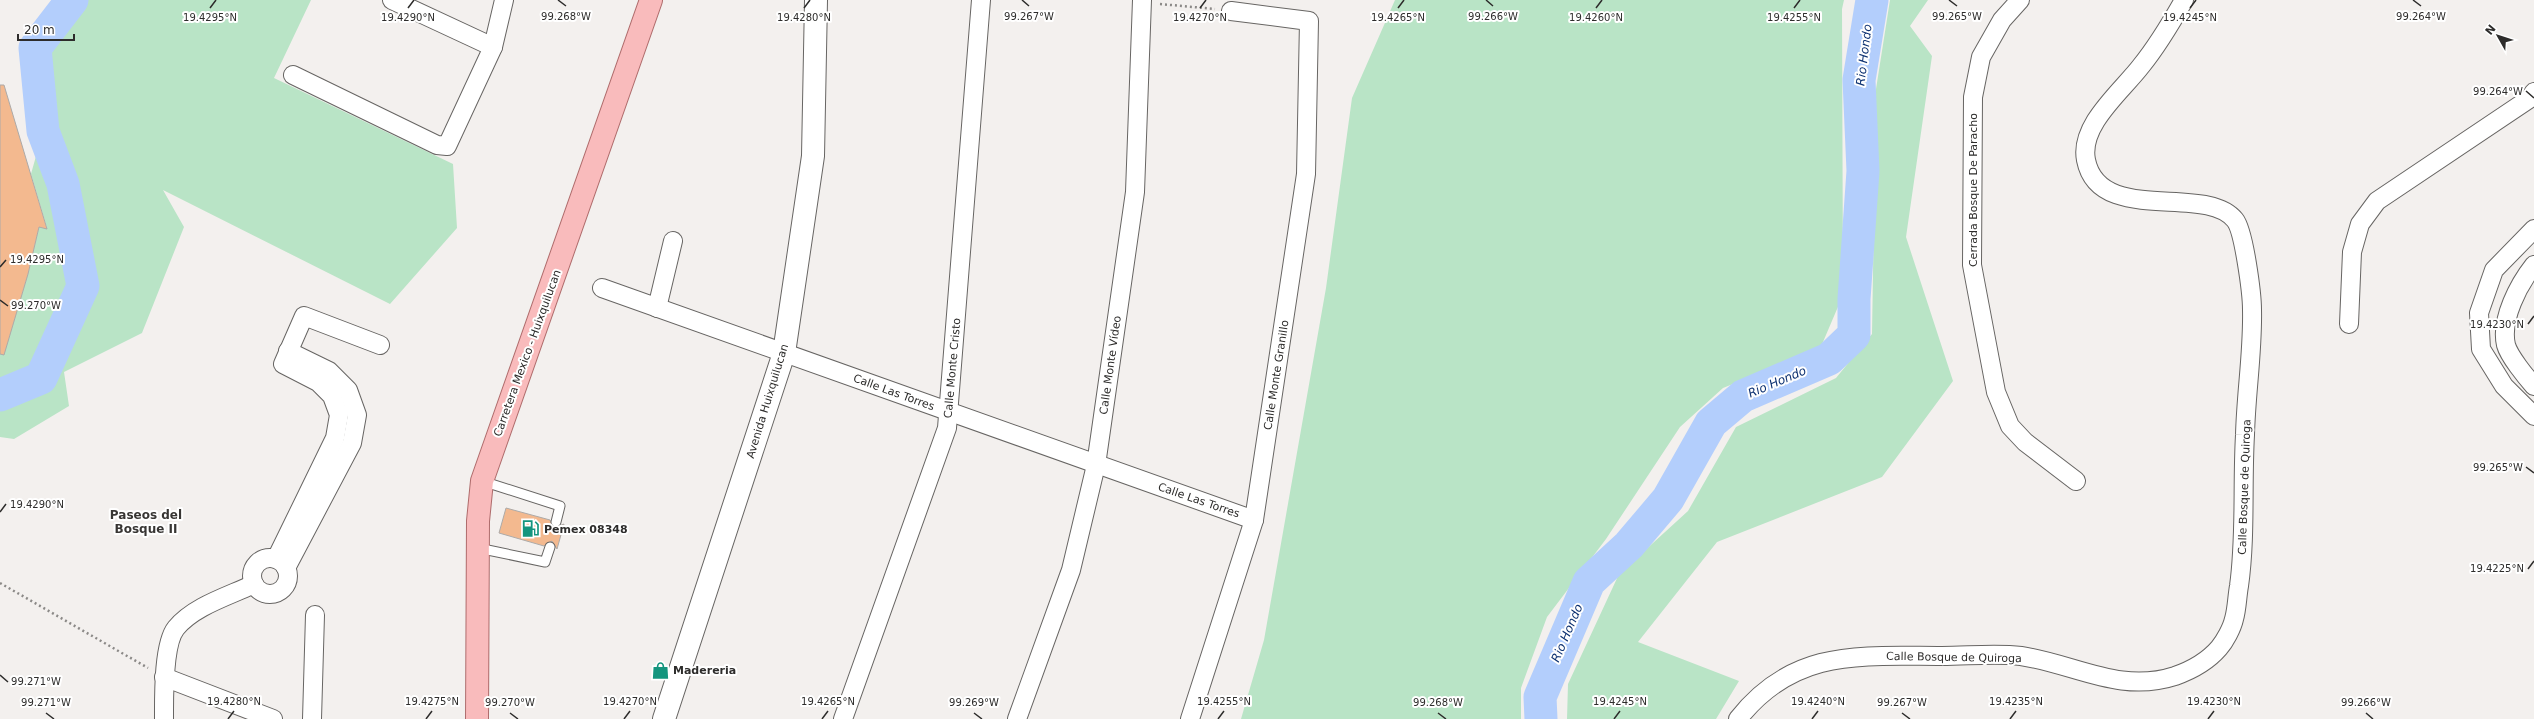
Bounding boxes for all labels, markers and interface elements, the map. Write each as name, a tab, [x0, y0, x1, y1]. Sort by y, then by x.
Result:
text: 99.268°W	[541, 11, 591, 22]
text: 99.267°W	[1004, 11, 1054, 22]
text: 99.266°W	[1468, 11, 1518, 22]
text: 99.265°W	[1932, 11, 1982, 22]
text: 99.264°W	[2396, 11, 2446, 22]
text: 19.4295°N	[183, 12, 237, 23]
text: 19.4290°N	[381, 12, 435, 23]
text: 19.4280°N	[777, 12, 831, 23]
text: 19.4270°N	[1173, 12, 1227, 23]
text: 19.4265°N	[1371, 12, 1425, 23]
text: 19.4260°N	[1569, 12, 1623, 23]
text: 19.4255°N	[1767, 12, 1821, 23]
text: 19.4245°N	[2163, 12, 2217, 23]
scale bar	[18, 16, 74, 42]
north arrow	[2478, 16, 2518, 56]
text: N	[2483, 22, 2499, 38]
text: 20 m	[24, 23, 55, 37]
water label: Rio Hondo	[1853, 23, 1875, 87]
text: 99.264°W	[2473, 86, 2523, 97]
street label: Cerrada Bosque De Paracho	[1967, 113, 1980, 267]
text: 19.4295°N	[10, 254, 64, 265]
street label: Carretera Mexico - Huixquilucan	[491, 268, 564, 438]
text: 99.270°W	[11, 300, 61, 311]
street label: Calle Monte Vídeo	[1097, 315, 1124, 415]
street label: Calle Monte Cristo	[942, 317, 963, 419]
street label: Calle Monte Granillo	[1261, 319, 1292, 431]
text: 19.4230°N	[2470, 319, 2524, 330]
street label: Avenida Huixquilucan	[744, 342, 791, 460]
water label: Rio Hondo	[1746, 363, 1808, 401]
street label: Calle Las Torres	[851, 372, 937, 413]
street label: Calle Bosque de Quiroga	[2236, 419, 2253, 555]
text: 99.265°W	[2473, 462, 2523, 473]
street label: Calle Las Torres	[1156, 480, 1242, 521]
text: 19.4290°N	[10, 499, 64, 510]
district label: Paseos del Bosque II	[110, 508, 182, 536]
fuel station icon: Pemex 08348	[521, 519, 541, 539]
place label: Pemex 08348	[544, 523, 628, 536]
text: 19.4225°N	[2470, 563, 2524, 574]
water label: Rio Hondo	[1548, 602, 1586, 664]
street label: Calle Bosque de Quiroga	[1886, 650, 2022, 665]
shop icon: Madereria	[650, 660, 670, 680]
place label: Madereria	[673, 664, 736, 677]
text: 99.271°W	[11, 676, 61, 687]
text: 19.4280°N	[207, 696, 261, 707]
text: 19.4275°N	[405, 696, 459, 707]
text: 19.4270°N	[603, 696, 657, 707]
text: 19.4265°N	[801, 696, 855, 707]
text: 19.4255°N	[1197, 696, 1251, 707]
text: 19.4245°N	[1593, 696, 1647, 707]
text: 19.4240°N	[1791, 696, 1845, 707]
text: 19.4235°N	[1989, 696, 2043, 707]
text: 19.4230°N	[2187, 696, 2241, 707]
text: 99.271°W	[21, 697, 71, 708]
text: 99.270°W	[485, 697, 535, 708]
text: 99.269°W	[949, 697, 999, 708]
text: 99.268°W	[1413, 697, 1463, 708]
text: 99.267°W	[1877, 697, 1927, 708]
text: 99.266°W	[2341, 697, 2391, 708]

